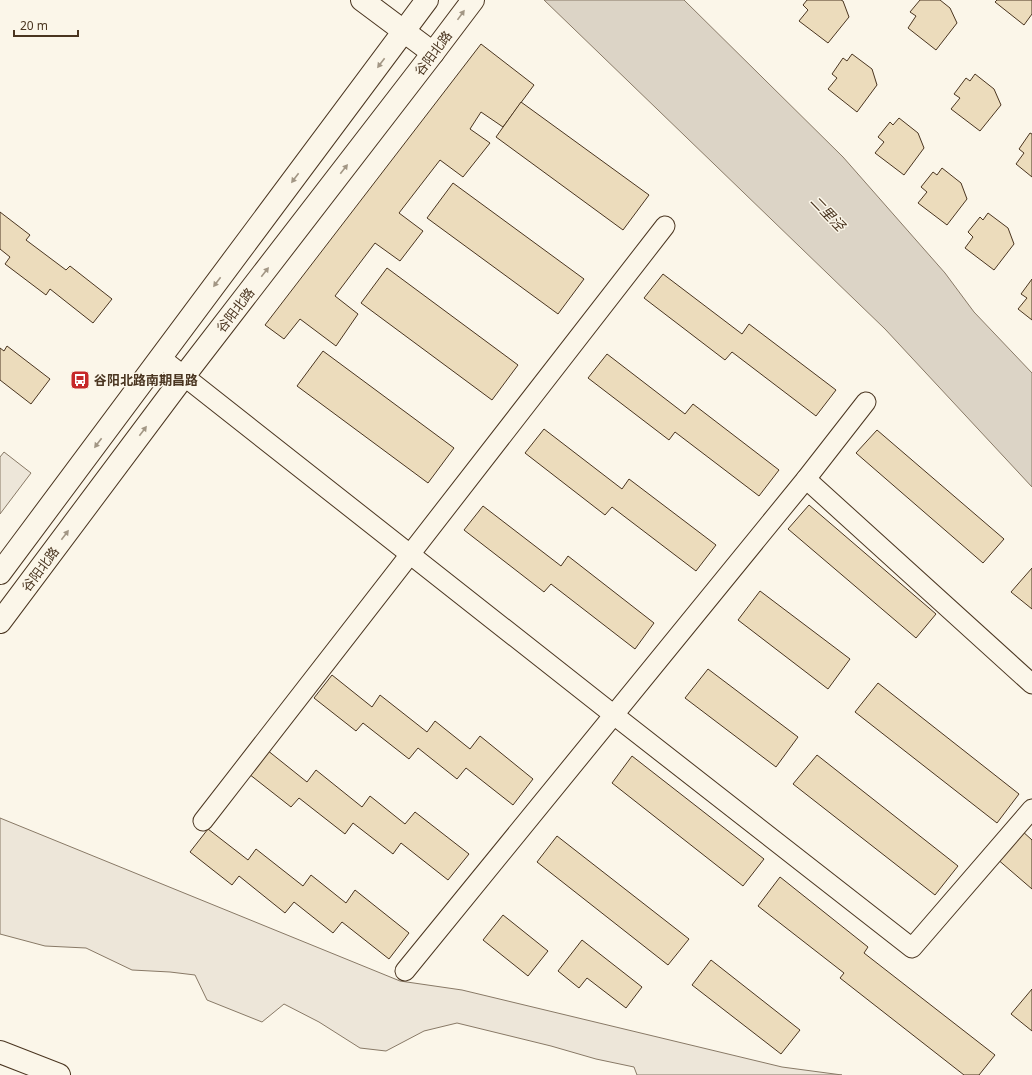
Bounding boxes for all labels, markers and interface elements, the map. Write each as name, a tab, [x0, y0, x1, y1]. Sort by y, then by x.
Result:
one-way arrow	[457, 10, 466, 21]
scale bar	[14, 12, 78, 38]
text: 20 m	[20, 17, 48, 34]
street label: 谷阳北路	[410, 27, 456, 79]
one-way arrow	[376, 57, 385, 68]
one-way arrow	[340, 163, 349, 174]
one-way arrow	[291, 173, 299, 184]
water label: 二里泾	[807, 191, 851, 236]
one-way arrow	[261, 266, 269, 277]
one-way arrow	[213, 277, 221, 288]
street label: 谷阳北路	[212, 284, 258, 336]
bus stop icon: 谷阳北路南期昌路	[69, 369, 91, 391]
place label: 谷阳北路南期昌路	[94, 371, 198, 389]
one-way arrow	[139, 425, 148, 436]
one-way arrow	[93, 437, 102, 448]
one-way arrow	[61, 529, 70, 540]
street label: 谷阳北路	[17, 543, 63, 595]

